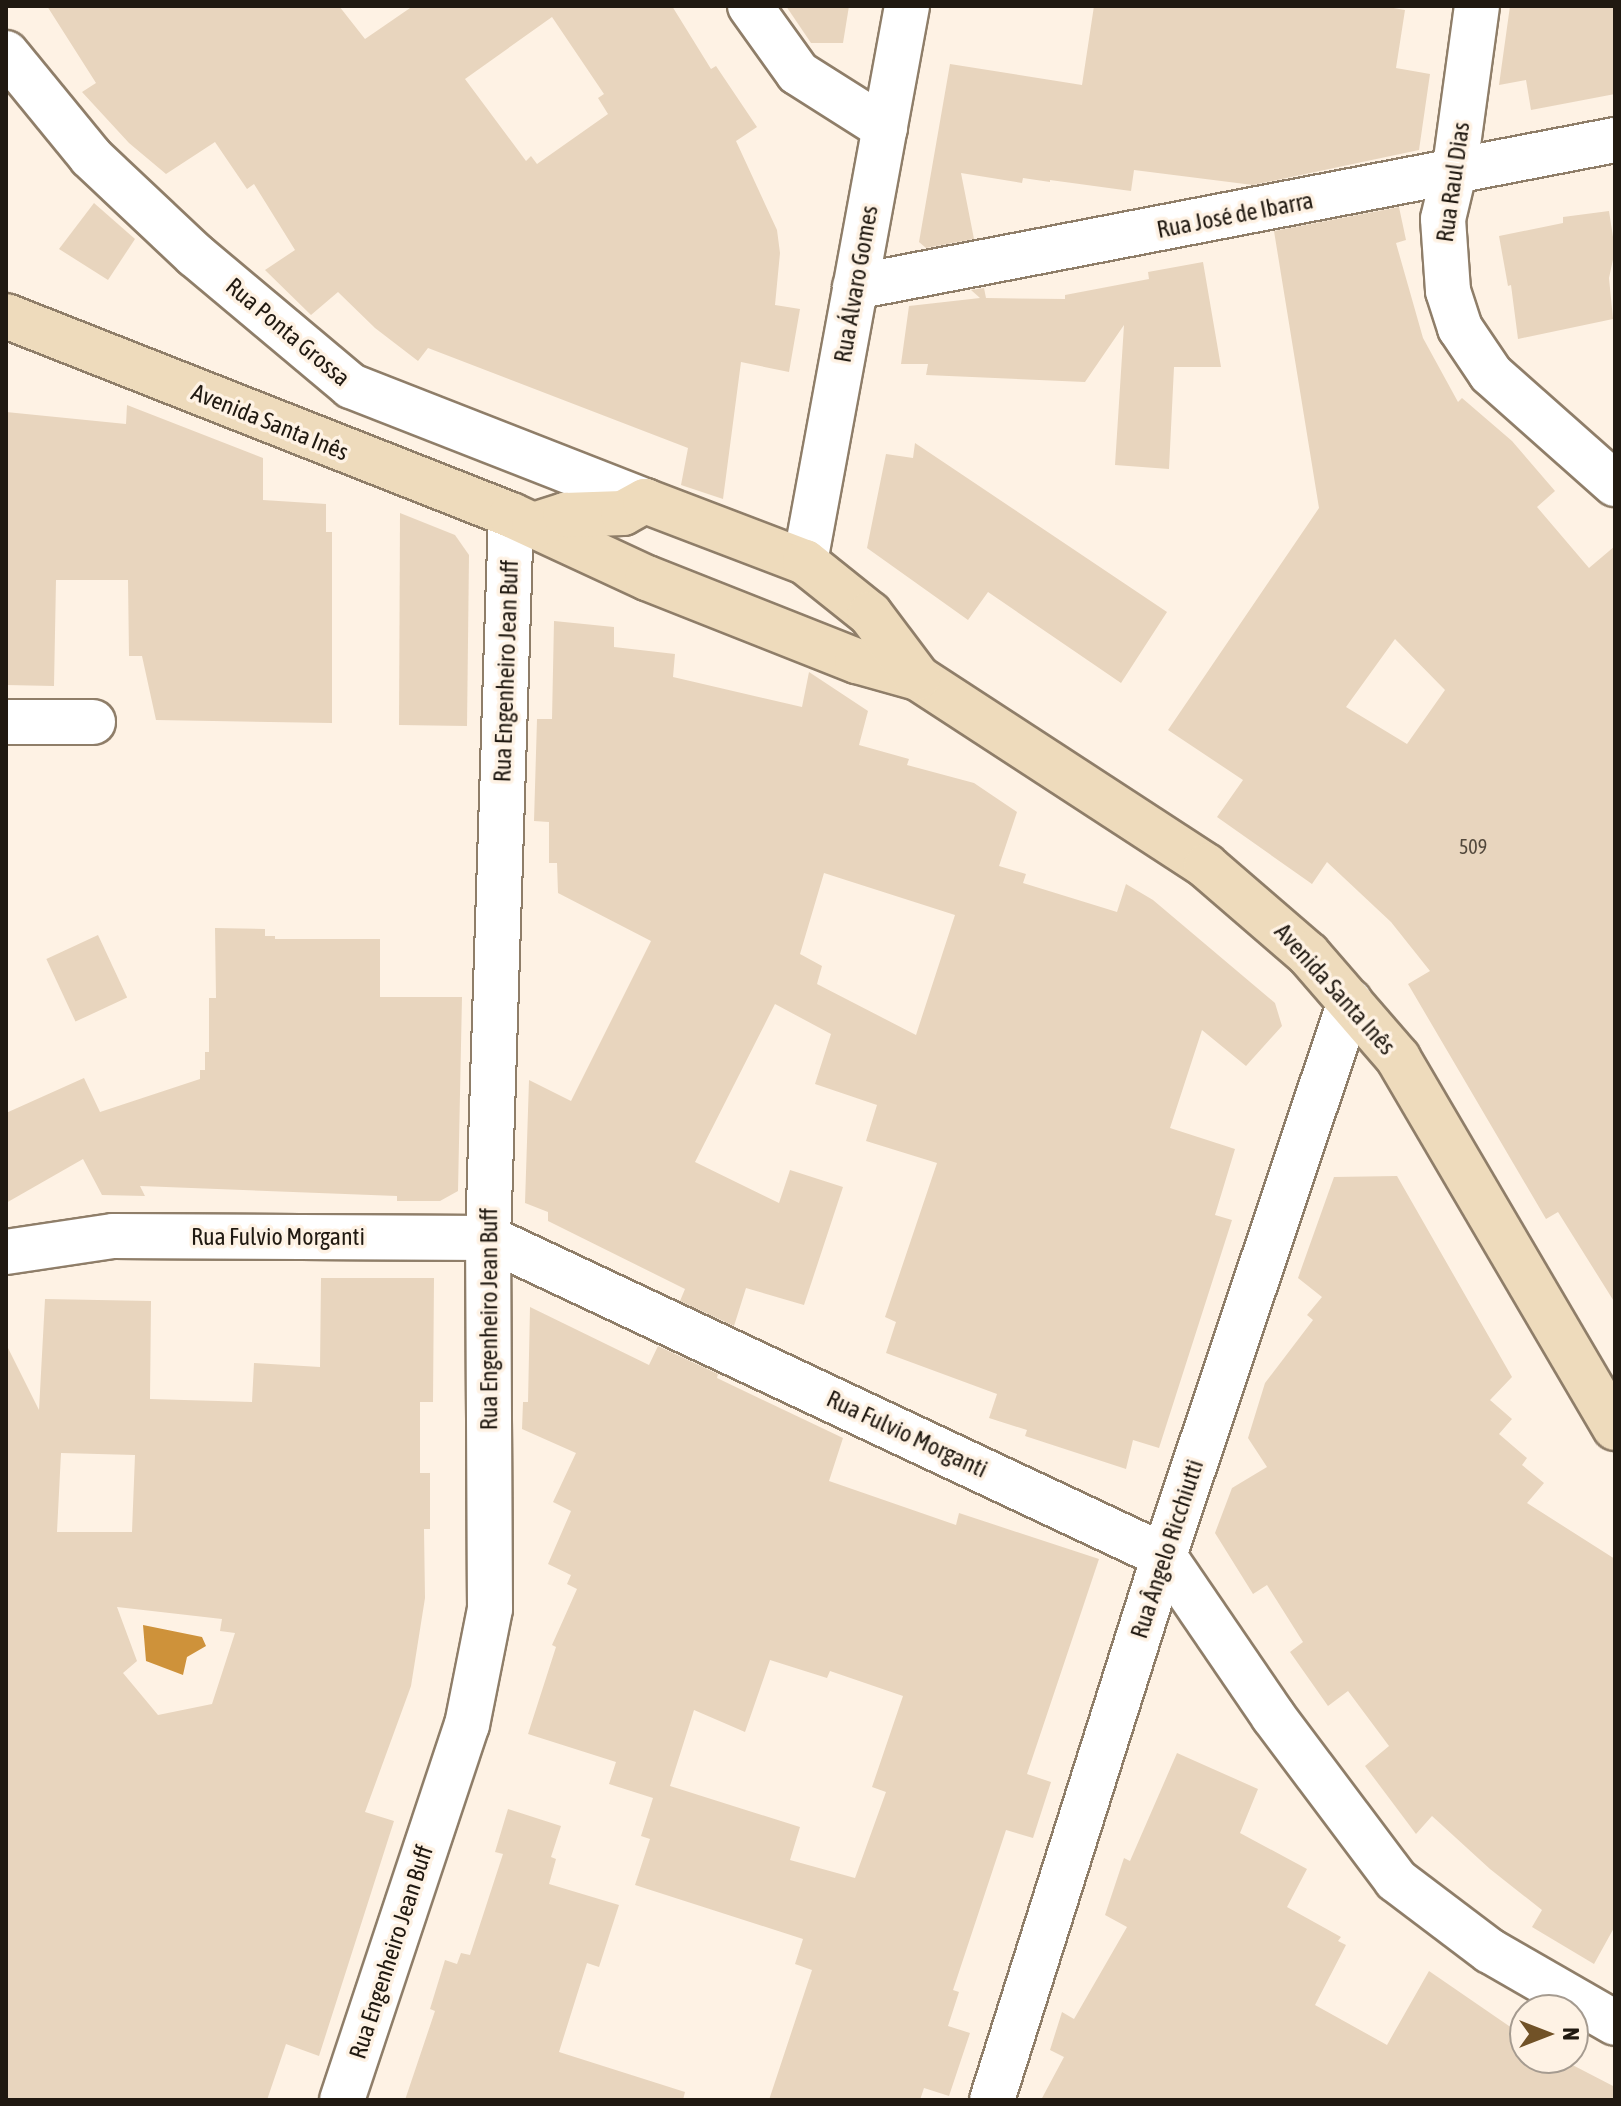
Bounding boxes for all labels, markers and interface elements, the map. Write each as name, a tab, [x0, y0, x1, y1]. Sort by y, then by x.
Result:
street label: Rua Raul Dias	[1430, 120, 1476, 244]
street label: Rua José de Ibarra	[1154, 186, 1316, 244]
street label: Rua Álvaro Gomes	[828, 203, 884, 365]
street label: Rua Ponta Grossa	[220, 272, 356, 392]
street label: Avenida Santa Inês	[187, 377, 353, 467]
street label: Rua Engenheiro Jean Buff	[488, 559, 524, 783]
house number: 509	[1459, 834, 1487, 858]
street label: Avenida Santa Inês	[1269, 917, 1401, 1061]
street label: Rua Engenheiro Jean Buff	[475, 1208, 503, 1430]
street label: Rua Fulvio Morganti	[191, 1223, 365, 1251]
street label: Rua Fulvio Morganti	[822, 1384, 992, 1484]
street label: Rua Ângelo Ricchiutti	[1125, 1456, 1209, 1642]
street label: Rua Engenheiro Jean Buff	[343, 1842, 439, 2062]
north arrow	[1509, 1994, 1589, 2074]
text: N	[1558, 2028, 1584, 2040]

